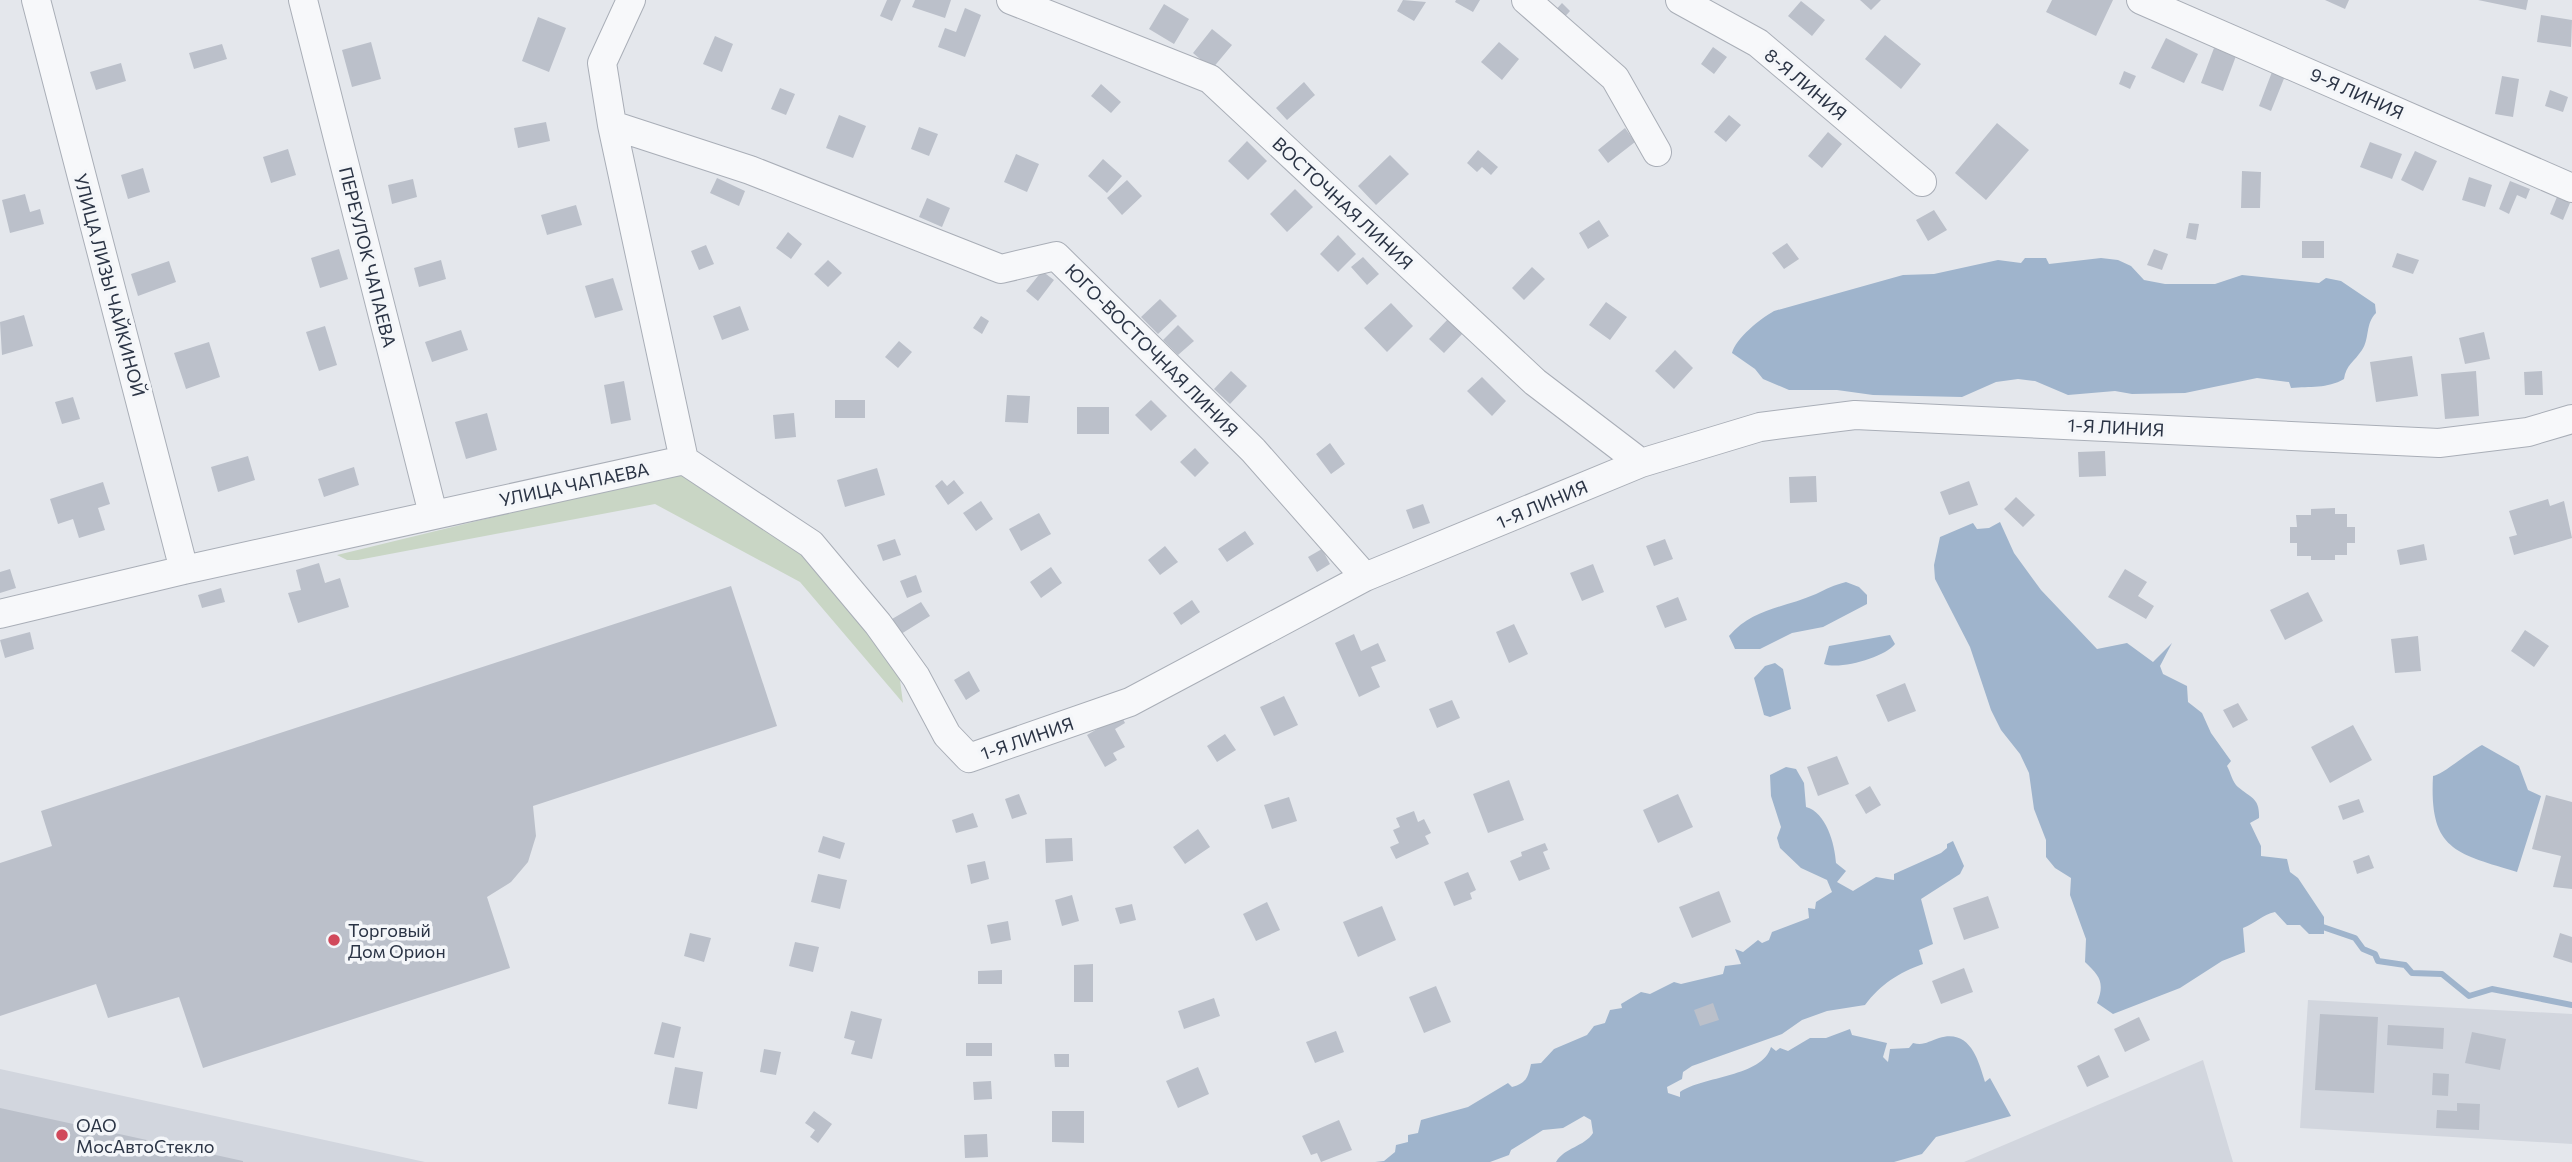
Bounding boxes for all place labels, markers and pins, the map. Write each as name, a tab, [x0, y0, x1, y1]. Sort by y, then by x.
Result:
place label: Торговый Дом Орион	[348, 919, 446, 962]
marker: Торговый Дом Орион	[326, 932, 342, 948]
place label: ОАО МосАвтоСтекло	[76, 1114, 215, 1157]
marker: ОАО МосАвтоСтекло	[54, 1127, 70, 1143]

